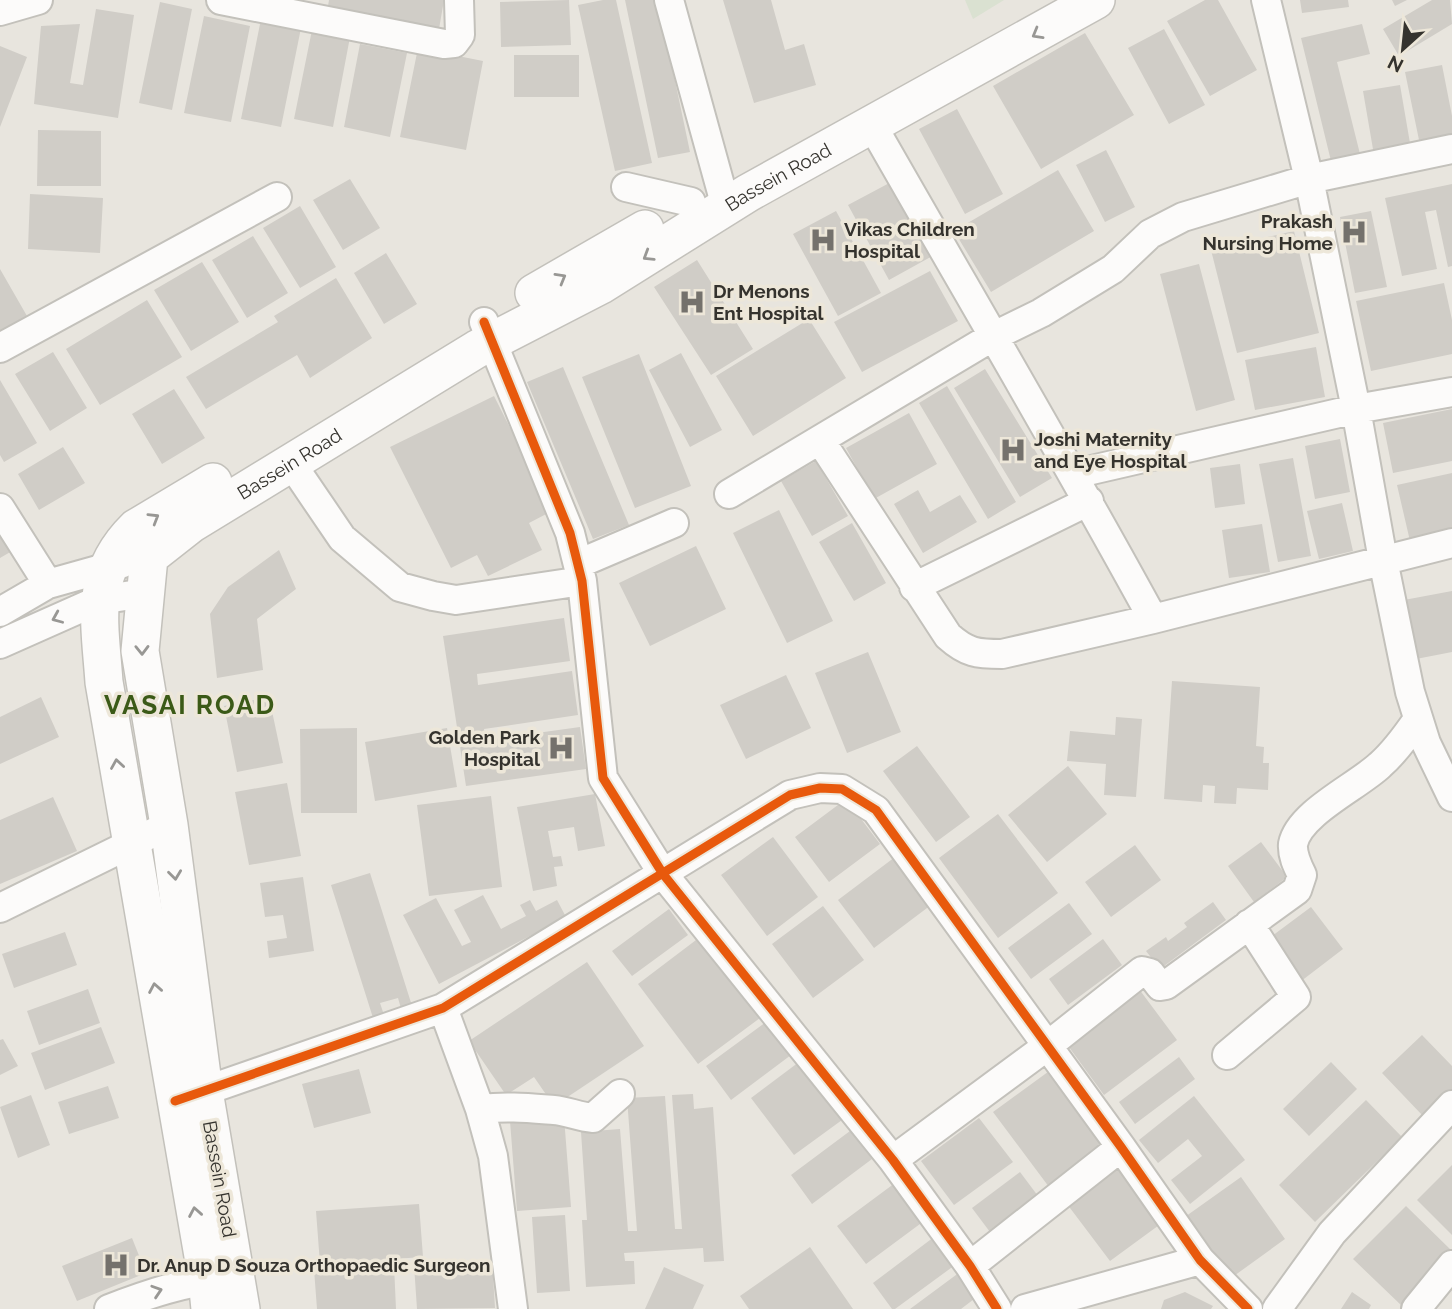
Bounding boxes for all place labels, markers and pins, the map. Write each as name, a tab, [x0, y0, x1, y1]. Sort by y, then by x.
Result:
place label: Prakash Nursing Home	[1203, 210, 1333, 254]
hospital icon: Prakash Nursing Home	[1339, 217, 1369, 247]
place label: Vikas Children Hospital	[844, 218, 975, 262]
hospital icon: Vikas Children Hospital	[808, 225, 838, 255]
place label: Dr Menons Ent Hospital	[713, 280, 825, 324]
hospital icon: Dr Menons Ent Hospital	[677, 287, 707, 317]
place label: Joshi Maternity and Eye Hospital	[1034, 428, 1187, 472]
hospital icon: Joshi Maternity and Eye Hospital	[998, 435, 1028, 465]
place label: Golden Park Hospital	[428, 726, 541, 770]
hospital icon: Golden Park Hospital	[546, 733, 576, 763]
hospital icon: Dr. Anup D Souza Orthopaedic Surgeon	[101, 1250, 131, 1280]
place label: Dr. Anup D Souza Orthopaedic Surgeon	[137, 1254, 490, 1276]

